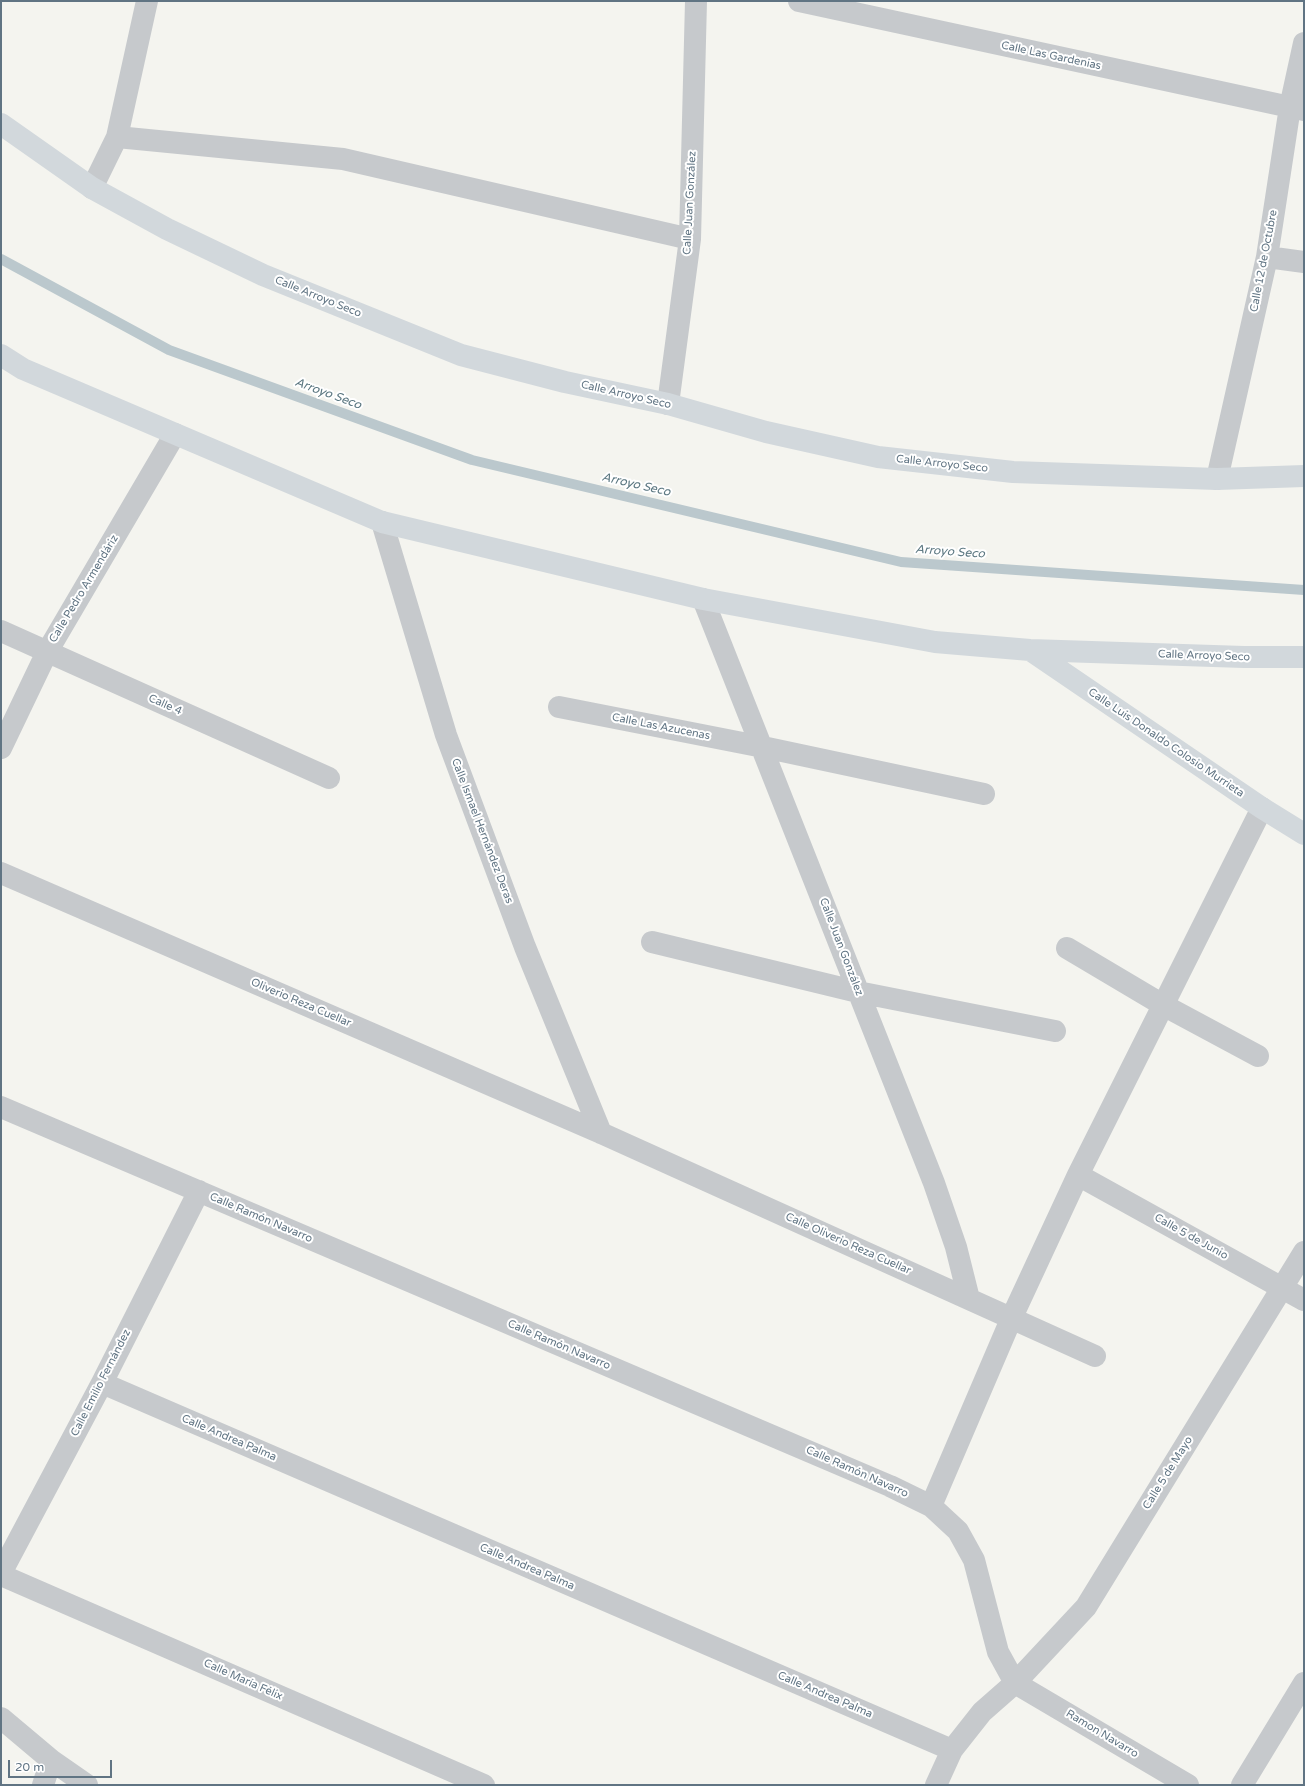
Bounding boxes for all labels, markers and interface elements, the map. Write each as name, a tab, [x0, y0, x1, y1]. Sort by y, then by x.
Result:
street label: Calle Las Gardenias	[1000, 39, 1102, 73]
street label: Calle Juan González	[681, 151, 699, 255]
street label: Calle 12 de Octubre	[1248, 209, 1280, 313]
street label: Calle Arroyo Seco	[273, 274, 363, 320]
water label: Arroyo Seco	[293, 375, 363, 413]
street label: Calle Arroyo Seco	[580, 378, 672, 412]
street label: Calle Arroyo Seco	[895, 453, 989, 475]
water label: Arroyo Seco	[600, 470, 672, 500]
street label: Calle Pedro Armendáriz	[47, 533, 121, 645]
water label: Arroyo Seco	[915, 542, 985, 562]
street label: Calle Arroyo Seco	[1158, 648, 1250, 664]
street label: Calle Luis Donaldo Colosio Murrieta	[1086, 686, 1246, 800]
street label: Calle 4	[146, 692, 184, 718]
street label: Calle Las Azucenas	[611, 711, 711, 743]
street label: Calle Ismael Hernández Deras	[448, 757, 516, 905]
street label: Calle Juan González	[816, 896, 866, 998]
street label: Oliverio Reza Cuellar	[249, 976, 353, 1030]
street label: Calle Ramón Navarro	[208, 1190, 314, 1246]
street label: Calle Oliverio Reza Cuellar	[783, 1210, 913, 1278]
street label: Calle 5 de Junio	[1152, 1211, 1230, 1263]
street label: Calle Ramón Navarro	[506, 1317, 612, 1373]
street label: Calle Emilio Fernández	[68, 1327, 134, 1439]
street label: Calle Andrea Palma	[180, 1412, 278, 1464]
street label: Calle 5 de Mayo	[1140, 1434, 1196, 1512]
street label: Calle Ramón Navarro	[804, 1443, 910, 1501]
street label: Calle Andrea Palma	[478, 1541, 576, 1593]
street label: Calle María Félix	[201, 1657, 285, 1703]
street label: Calle Andrea Palma	[776, 1669, 874, 1721]
street label: Ramon Navarro	[1063, 1707, 1141, 1761]
scale bar	[10, 1752, 114, 1778]
text: 20 m	[15, 1760, 44, 1774]

